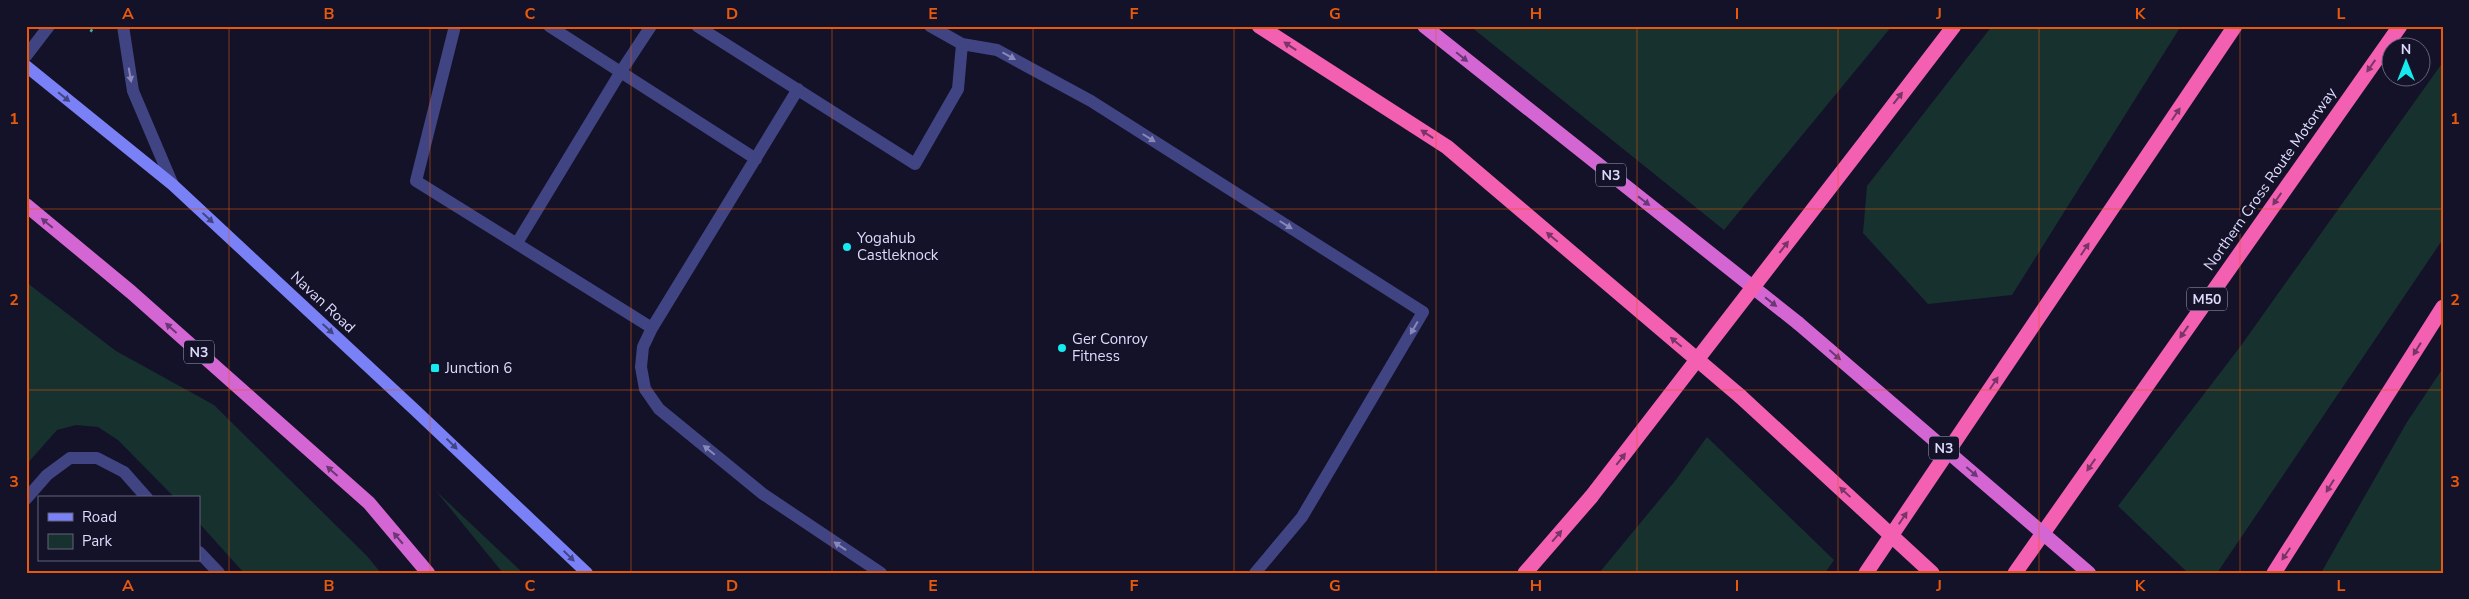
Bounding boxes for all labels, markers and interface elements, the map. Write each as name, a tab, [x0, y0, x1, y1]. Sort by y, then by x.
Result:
text: A	[122, 3, 134, 25]
text: B	[323, 3, 335, 25]
text: C	[525, 3, 536, 25]
text: D	[726, 3, 738, 25]
text: E	[928, 3, 938, 25]
text: F	[1130, 3, 1139, 25]
text: G	[1329, 3, 1341, 25]
text: H	[1530, 3, 1542, 25]
text: I	[1735, 3, 1739, 25]
text: J	[1935, 3, 1942, 25]
text: K	[2135, 3, 2147, 25]
text: L	[2337, 3, 2346, 25]
north arrow	[2382, 38, 2432, 88]
text: N	[2401, 40, 2411, 59]
one-way arrow	[1283, 41, 1296, 51]
one-way arrow	[1455, 51, 1468, 62]
one-way arrow	[1001, 52, 1016, 60]
one-way arrow	[2366, 59, 2376, 73]
one-way arrow	[127, 67, 135, 83]
street label: Northern Cross Route Motorway	[2199, 83, 2341, 274]
one-way arrow	[57, 92, 70, 103]
one-way arrow	[1893, 92, 1904, 105]
text: 1	[9, 108, 19, 130]
one-way arrow	[2171, 108, 2181, 121]
text: 1	[2450, 108, 2460, 130]
one-way arrow	[1420, 129, 1433, 139]
one-way arrow	[1142, 133, 1155, 143]
road number: N3	[1596, 164, 1626, 186]
one-way arrow	[2272, 192, 2282, 206]
one-way arrow	[1637, 196, 1651, 206]
one-way arrow	[202, 212, 214, 224]
one-way arrow	[41, 217, 54, 228]
one-way arrow	[1279, 221, 1292, 230]
place label: Yogahub Castleknock	[856, 228, 939, 265]
one-way arrow	[1546, 231, 1559, 242]
one-way arrow	[1779, 240, 1789, 254]
marker: Yogahub Castleknock	[841, 241, 853, 253]
one-way arrow	[2080, 242, 2090, 256]
street label: Navan Road	[286, 267, 360, 337]
road number: M50	[2187, 288, 2227, 310]
text: 2	[9, 289, 19, 311]
text: 2	[2450, 289, 2460, 311]
one-way arrow	[1765, 296, 1778, 307]
one-way arrow	[1410, 320, 1418, 335]
one-way arrow	[166, 322, 178, 334]
one-way arrow	[321, 323, 333, 335]
one-way arrow	[2179, 325, 2189, 339]
place label: Ger Conroy Fitness	[1072, 329, 1148, 366]
one-way arrow	[1670, 337, 1682, 348]
road number: N3	[184, 341, 214, 364]
marker: Ger Conroy Fitness	[1056, 342, 1068, 354]
one-way arrow	[2412, 342, 2421, 355]
one-way arrow	[1829, 349, 1842, 360]
place label: Junction 6	[444, 358, 512, 378]
marker: Junction 6	[429, 362, 441, 374]
one-way arrow	[1989, 377, 1999, 390]
road number: N3	[1929, 436, 1959, 459]
one-way arrow	[445, 438, 457, 450]
one-way arrow	[703, 445, 715, 456]
one-way arrow	[1615, 453, 1626, 466]
one-way arrow	[2086, 458, 2096, 472]
one-way arrow	[326, 465, 339, 476]
one-way arrow	[1965, 466, 1977, 478]
text: 3	[9, 471, 19, 493]
text: 3	[2450, 471, 2460, 493]
one-way arrow	[2325, 479, 2335, 492]
one-way arrow	[1838, 487, 1851, 498]
legend	[38, 496, 200, 562]
text: Road	[82, 507, 117, 527]
one-way arrow	[1898, 511, 1908, 525]
one-way arrow	[1552, 530, 1563, 543]
text: Park	[82, 531, 112, 551]
one-way arrow	[393, 532, 404, 545]
one-way arrow	[834, 541, 847, 550]
one-way arrow	[2281, 547, 2291, 561]
one-way arrow	[563, 550, 575, 562]
text: A	[122, 575, 134, 597]
text: B	[323, 575, 335, 597]
text: C	[525, 575, 536, 597]
text: D	[726, 575, 738, 597]
text: E	[928, 575, 938, 597]
text: F	[1130, 575, 1139, 597]
text: G	[1329, 575, 1341, 597]
text: H	[1530, 575, 1542, 597]
text: I	[1735, 575, 1739, 597]
text: J	[1935, 575, 1942, 597]
text: K	[2135, 575, 2147, 597]
text: L	[2337, 575, 2346, 597]

